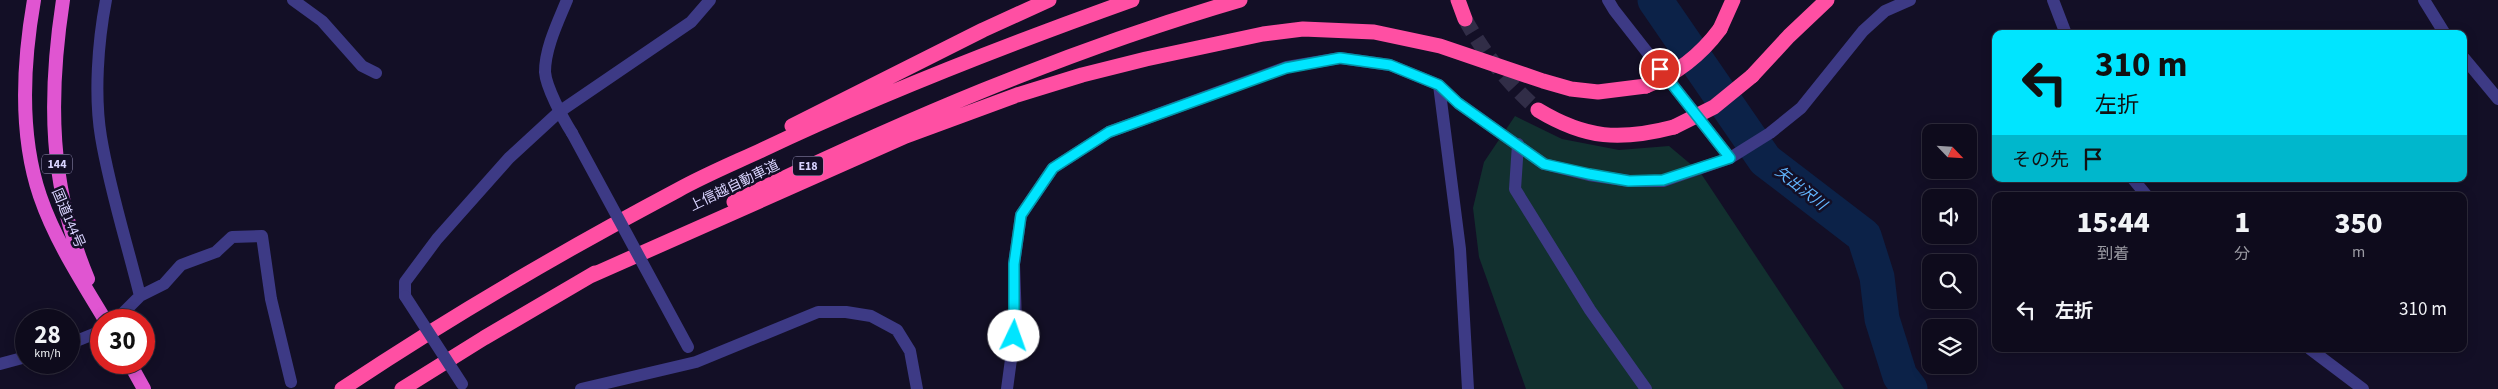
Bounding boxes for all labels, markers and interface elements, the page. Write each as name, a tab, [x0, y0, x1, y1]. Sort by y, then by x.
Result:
text: 310 m	[2095, 40, 2187, 90]
pin	[1639, 48, 1681, 90]
icon: left	[2012, 50, 2077, 115]
icon: arrive	[1646, 55, 1674, 83]
text: 左折	[2095, 89, 2139, 121]
north arrow	[1922, 124, 1978, 179]
map controls	[1922, 124, 1977, 374]
icon: arrive	[2079, 145, 2107, 173]
text: その先	[2012, 147, 2069, 174]
road number: 144	[42, 154, 72, 173]
street label: 上信越自動車道	[686, 155, 783, 216]
road number: E18	[793, 157, 823, 176]
water label: 矢出沢川	[1771, 162, 1832, 216]
street label: 国道144号	[47, 186, 90, 251]
button: sound	[1922, 189, 1977, 244]
text: 15:44	[2076, 201, 2150, 244]
text: 1	[2234, 201, 2250, 244]
text: 350	[2335, 202, 2383, 245]
text: m	[2352, 241, 2365, 263]
text: 到着	[2097, 243, 2129, 265]
text: 分	[2234, 243, 2250, 265]
button: search	[1922, 254, 1977, 309]
icon: left	[2012, 296, 2040, 324]
text: 310 m	[2399, 296, 2447, 323]
text: 左折	[2055, 298, 2093, 325]
speed limit sign: 30	[90, 309, 155, 374]
position arrow	[987, 309, 1039, 361]
text: 28	[34, 317, 61, 353]
button: layers	[1922, 319, 1977, 374]
text: km/h	[34, 345, 61, 362]

